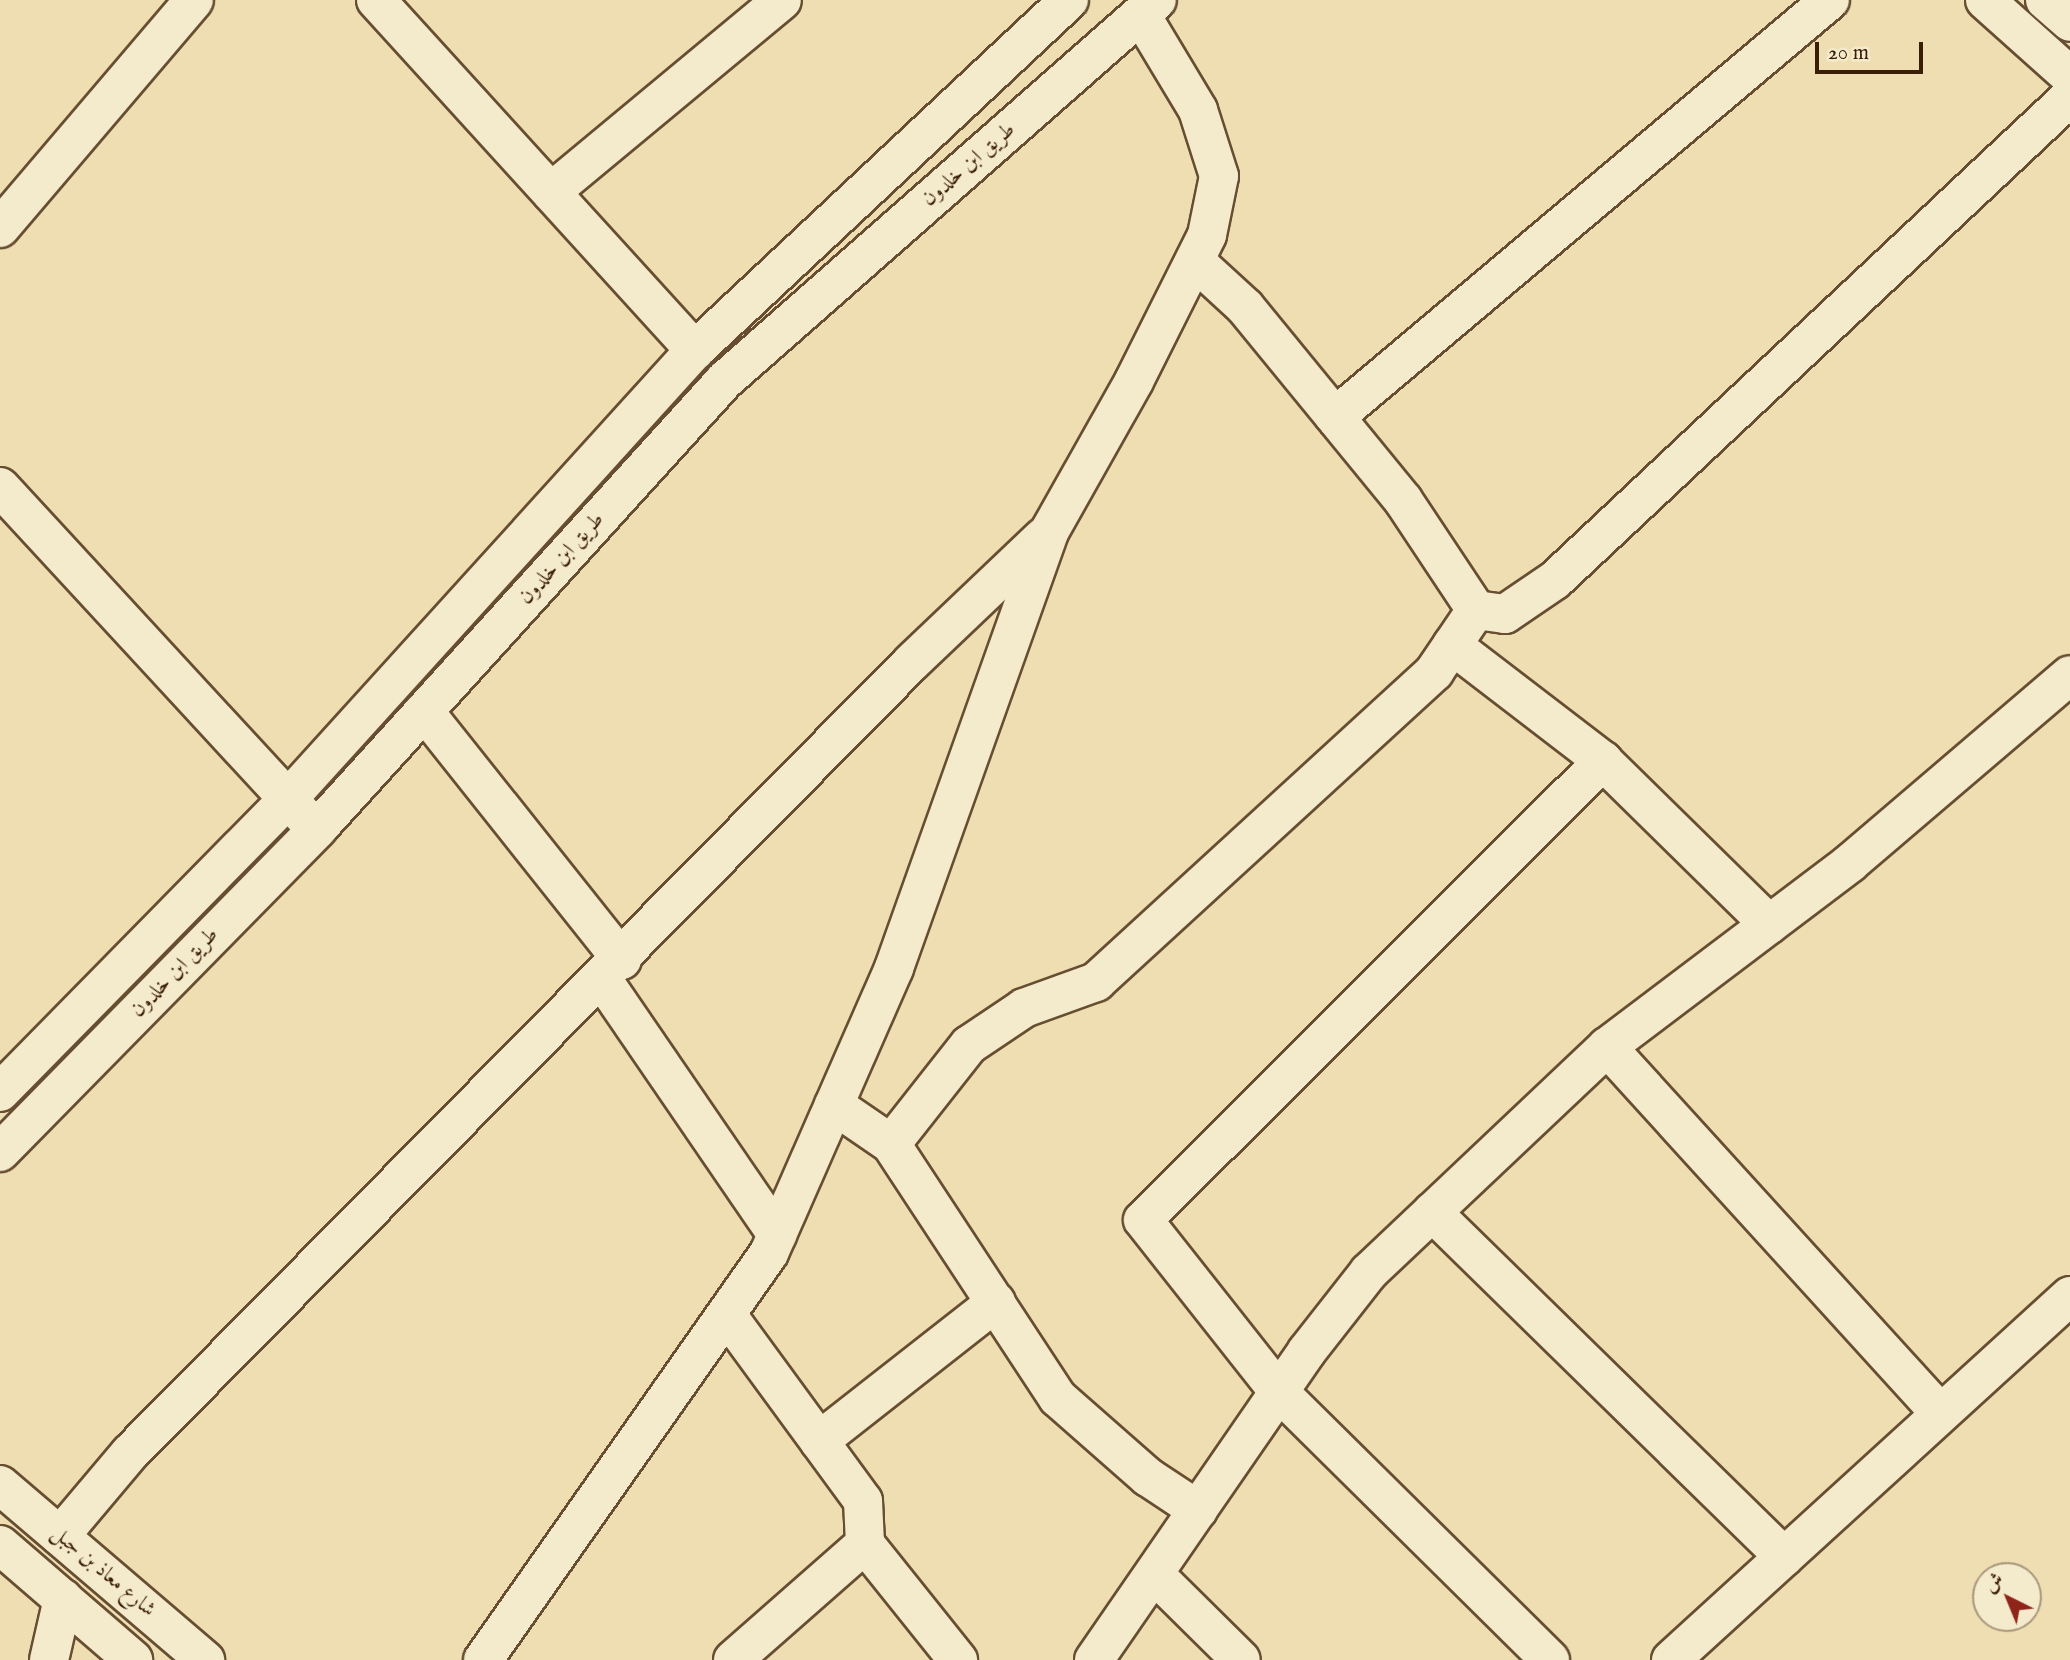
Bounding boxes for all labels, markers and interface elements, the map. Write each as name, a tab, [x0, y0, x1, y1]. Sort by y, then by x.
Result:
scale bar	[1818, 28, 1926, 72]
text: 20 m	[1828, 40, 1869, 67]
street label: طريق ابن خلدون	[917, 118, 1021, 212]
street label: طريق ابن خلدون	[514, 508, 610, 610]
street label: طريق ابن خلدون	[126, 923, 224, 1023]
street label: شارع معاذ بن جبل	[46, 1521, 160, 1623]
north arrow	[1972, 1562, 2042, 1632]
text: ش	[1979, 1568, 2009, 1598]

